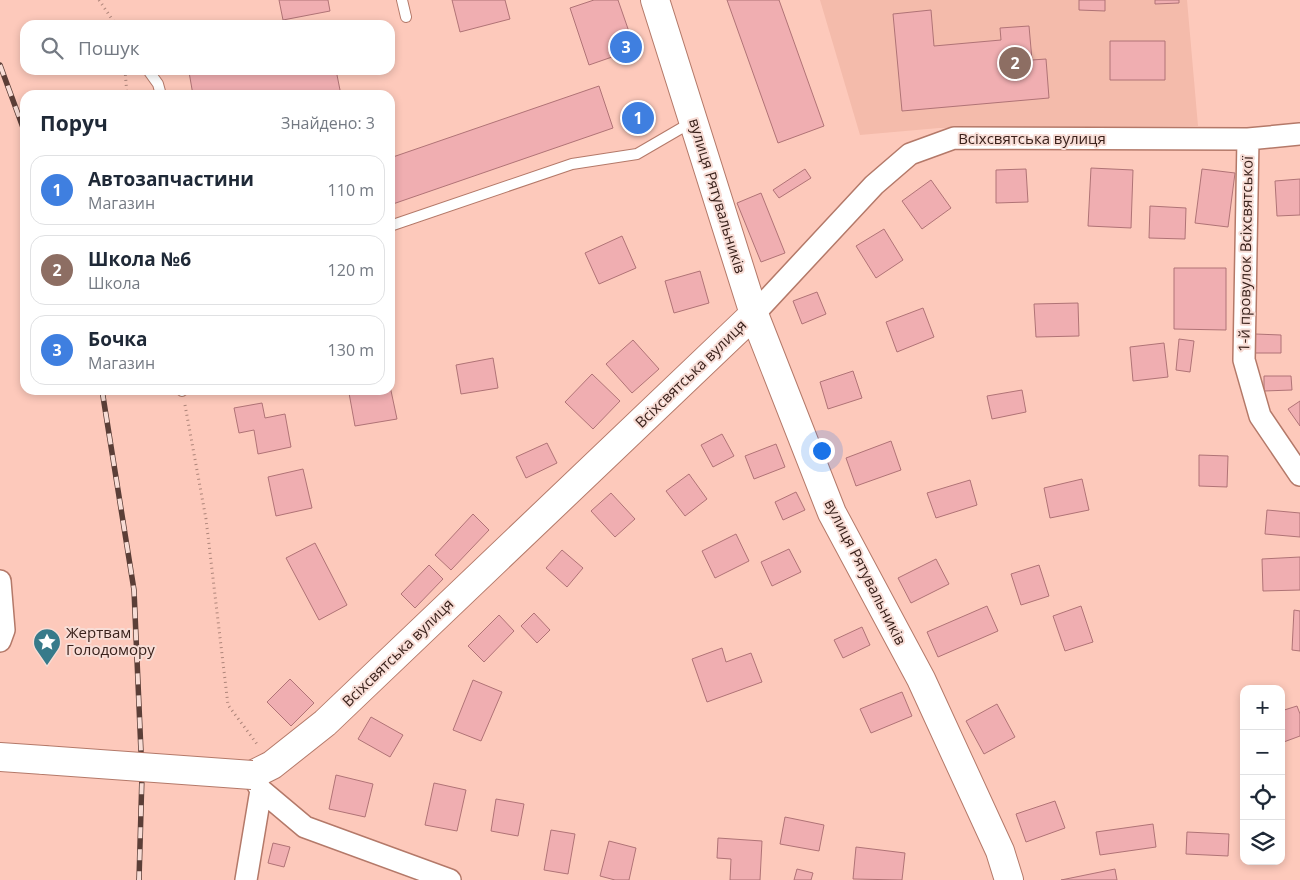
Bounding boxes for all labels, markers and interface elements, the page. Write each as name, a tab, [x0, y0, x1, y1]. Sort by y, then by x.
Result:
search box	[20, 20, 395, 75]
pin: 3	[610, 28, 642, 66]
icon: search	[38, 34, 66, 62]
text: Пошук	[78, 35, 140, 61]
pin: 2	[999, 44, 1031, 82]
pin: 1	[622, 99, 654, 137]
text: Поруч	[40, 109, 108, 137]
text: Знайдено: 3	[281, 112, 375, 134]
street label: вулиця Рятувальників	[685, 116, 751, 276]
street label: Всіхсвятська вулиця	[958, 128, 1106, 148]
street label: 1-й провулок Всіхсвятської	[1233, 156, 1257, 352]
text: Автозапчастини	[88, 166, 254, 192]
text: 1	[52, 179, 62, 201]
text: 110 m	[328, 179, 374, 201]
text: Магазин	[88, 192, 155, 214]
text: Школа №6	[88, 246, 191, 272]
text: 2	[52, 259, 62, 281]
text: 120 m	[328, 259, 374, 281]
text: Школа	[88, 272, 140, 294]
street label: Всіхсвятська вулиця	[630, 315, 750, 432]
text: Бочка	[88, 326, 148, 352]
text: 3	[52, 339, 62, 361]
text: 130 m	[328, 339, 374, 361]
text: Магазин	[88, 352, 155, 374]
your location	[809, 438, 835, 464]
street label: вулиця Рятувальників	[820, 495, 911, 648]
street label: Всіхсвятська вулиця	[337, 594, 457, 711]
place label: Жертвам Голодомору	[66, 622, 155, 659]
place icon: Жертвам Голодомору	[32, 627, 62, 666]
map controls	[1240, 685, 1285, 865]
button: +	[1240, 685, 1285, 730]
button: −	[1240, 730, 1285, 775]
button: locate	[1240, 775, 1285, 820]
button: layers	[1240, 820, 1285, 865]

